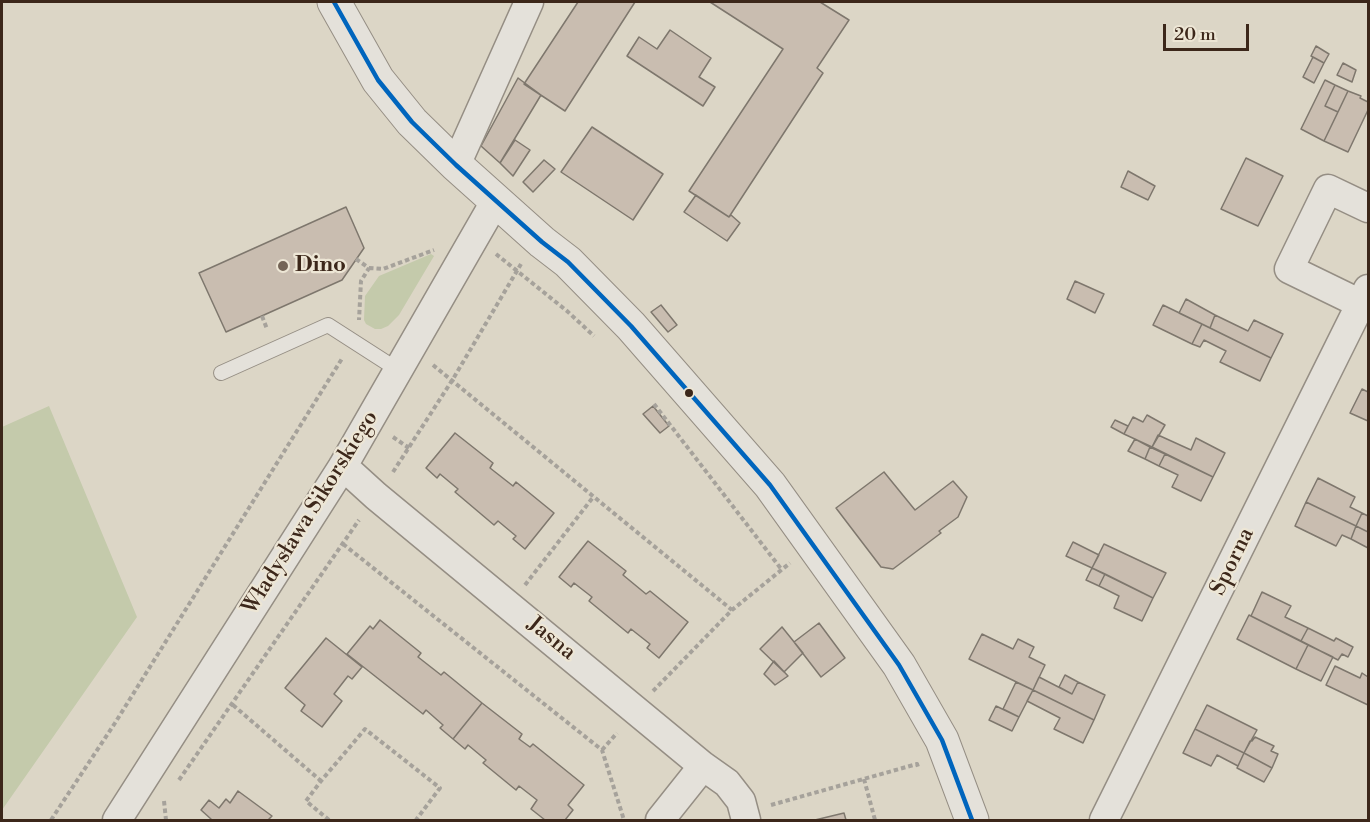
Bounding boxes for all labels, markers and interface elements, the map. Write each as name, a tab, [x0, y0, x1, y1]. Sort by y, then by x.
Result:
scale bar	[1166, 12, 1252, 50]
text: 20 m	[1174, 23, 1216, 46]
place label: Dino	[295, 253, 346, 279]
marker: Dino	[276, 259, 290, 273]
unlabelled marker	[683, 387, 695, 399]
street label: Władysława Sikorskiego	[237, 406, 385, 620]
street label: Sporna	[1205, 524, 1261, 600]
street label: Jasna	[522, 612, 580, 666]

